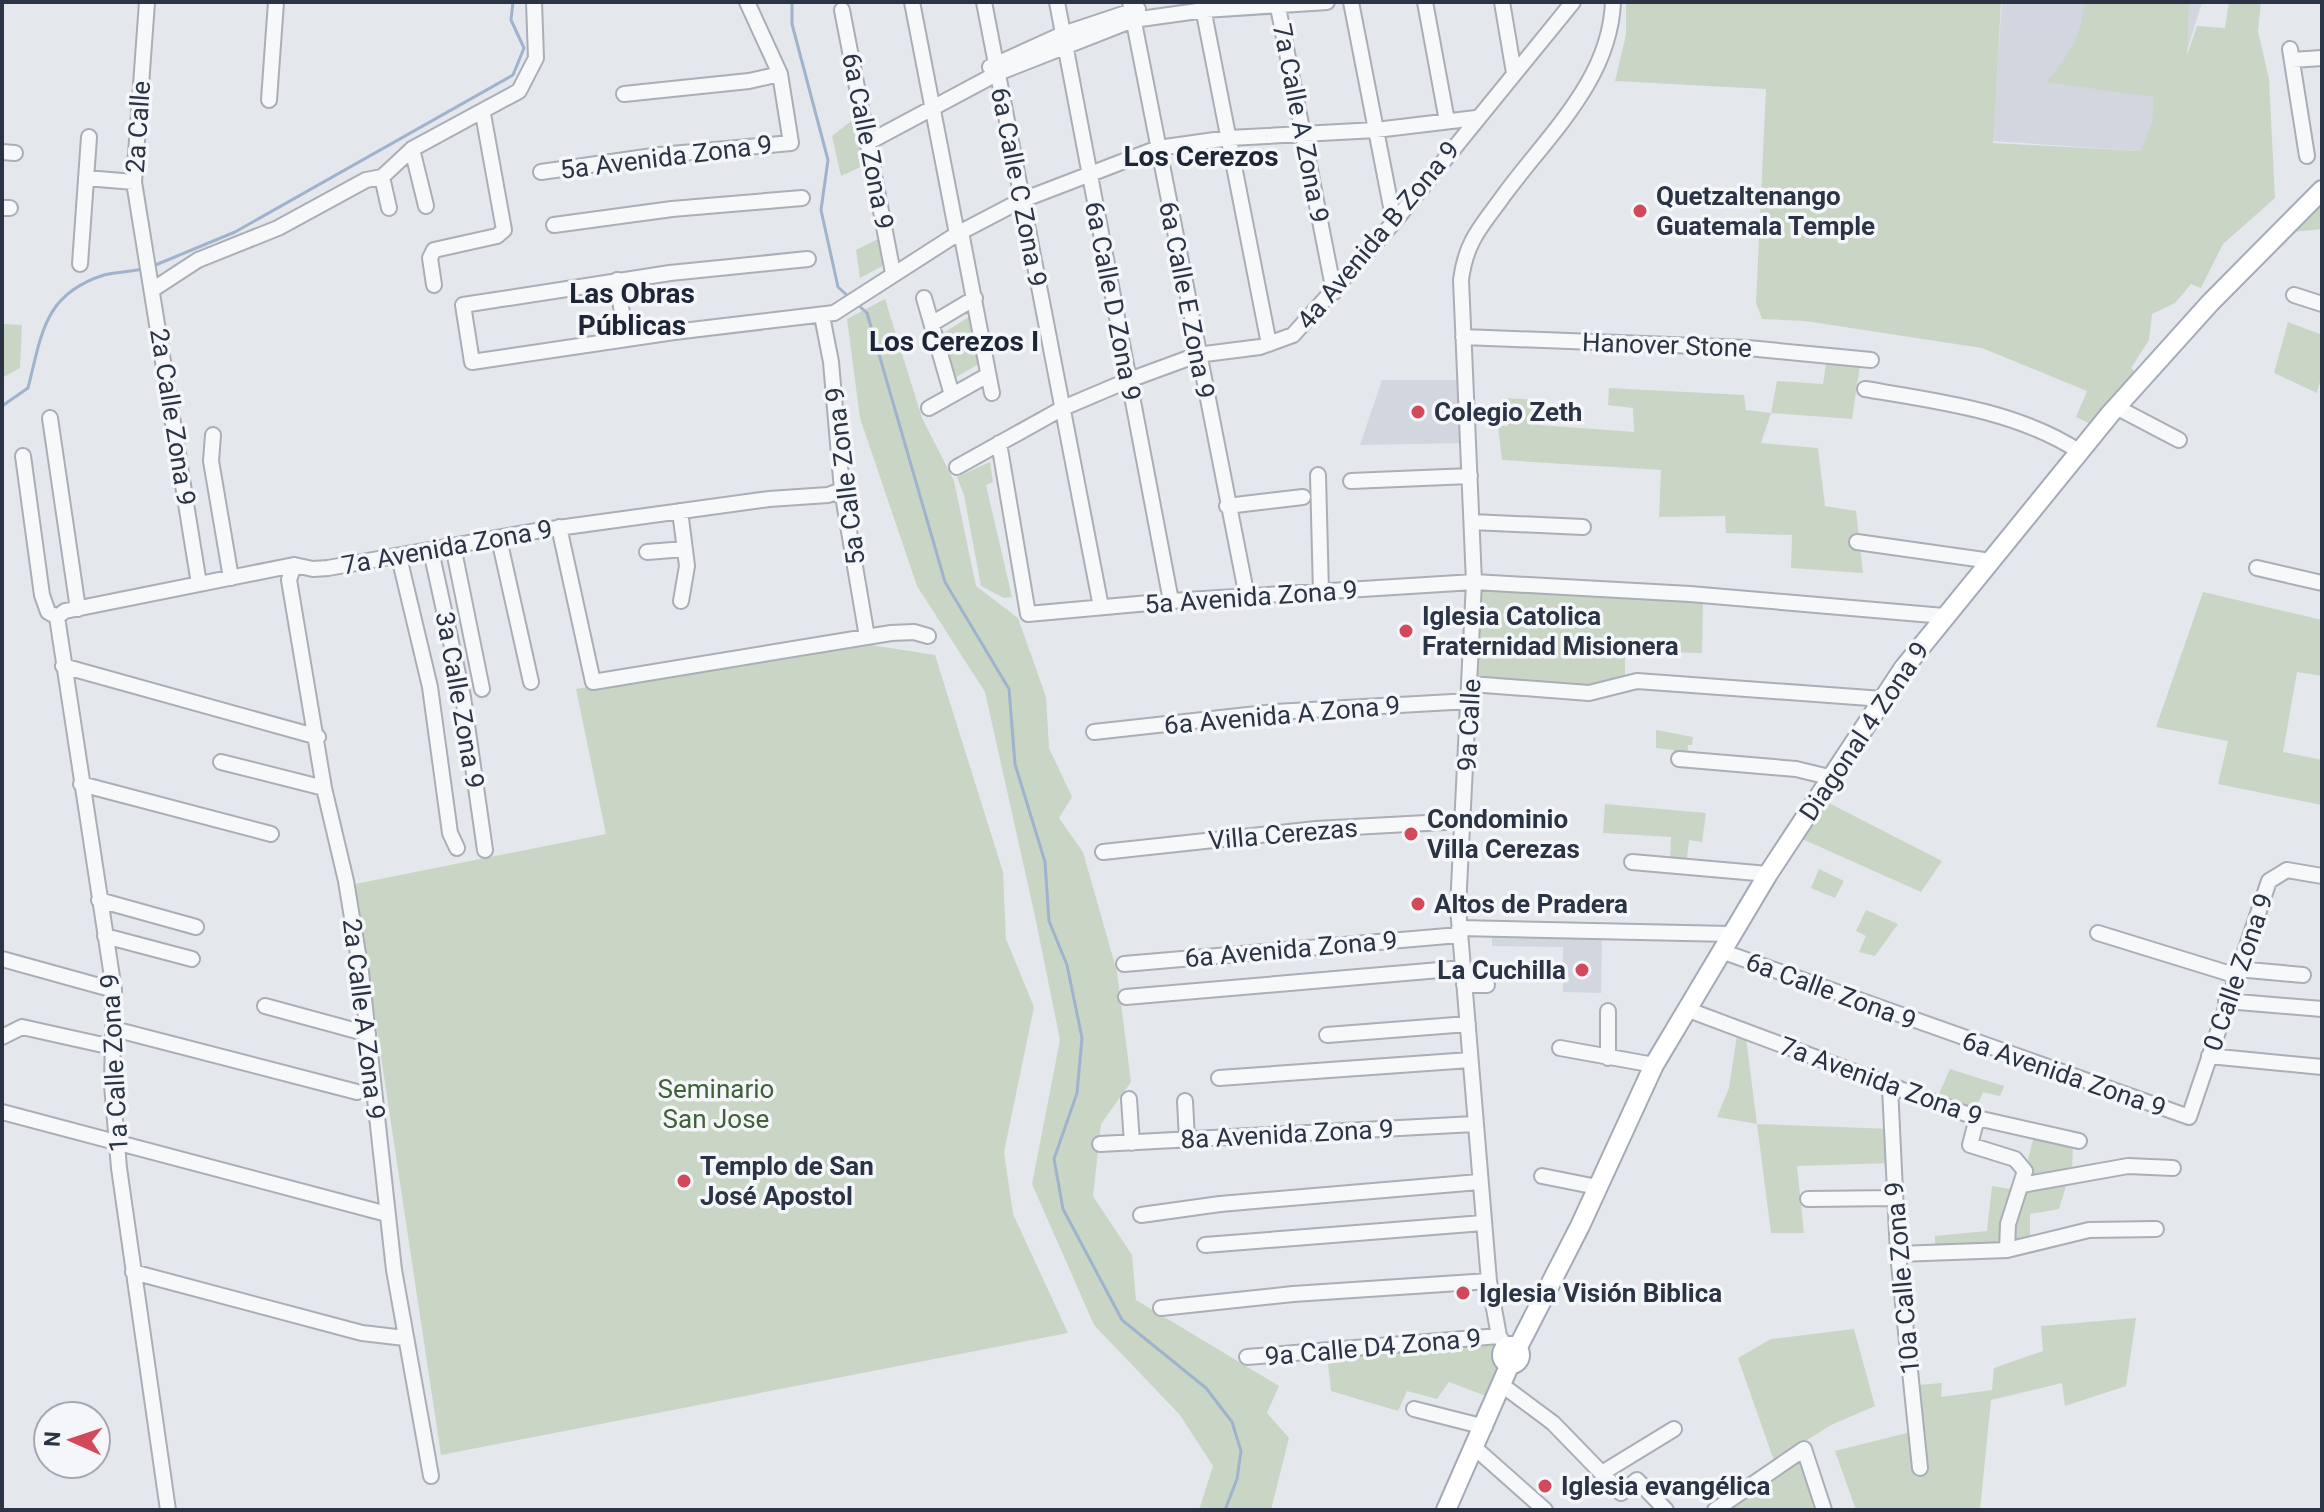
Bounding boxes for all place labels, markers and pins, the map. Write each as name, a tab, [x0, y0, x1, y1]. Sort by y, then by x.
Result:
place label: Quetzaltenango Guatemala Temple	[1656, 181, 1875, 241]
marker: Quetzaltenango Guatemala Temple	[1631, 202, 1649, 220]
place label: Colegio Zeth	[1434, 397, 1582, 427]
marker: Colegio Zeth	[1409, 403, 1427, 421]
place label: Iglesia Catolica Fraternidad Misionera	[1422, 601, 1679, 661]
marker: Iglesia Catolica Fraternidad Misionera	[1397, 622, 1415, 640]
place label: Condominio Villa Cerezas	[1427, 804, 1580, 864]
marker: Condominio Villa Cerezas	[1402, 825, 1420, 843]
place label: Altos de Pradera	[1434, 889, 1628, 919]
marker: Altos de Pradera	[1409, 895, 1427, 913]
place label: La Cuchilla	[1437, 955, 1566, 985]
marker: La Cuchilla	[1573, 961, 1591, 979]
place label: Templo de San José Apostol	[700, 1151, 874, 1211]
marker: Templo de San José Apostol	[675, 1172, 693, 1190]
place label: Iglesia Visión Biblica	[1479, 1278, 1722, 1308]
marker: Iglesia Visión Biblica	[1454, 1284, 1472, 1302]
place label: Iglesia evangélica	[1561, 1471, 1771, 1501]
marker: Iglesia evangélica	[1536, 1477, 1554, 1495]

